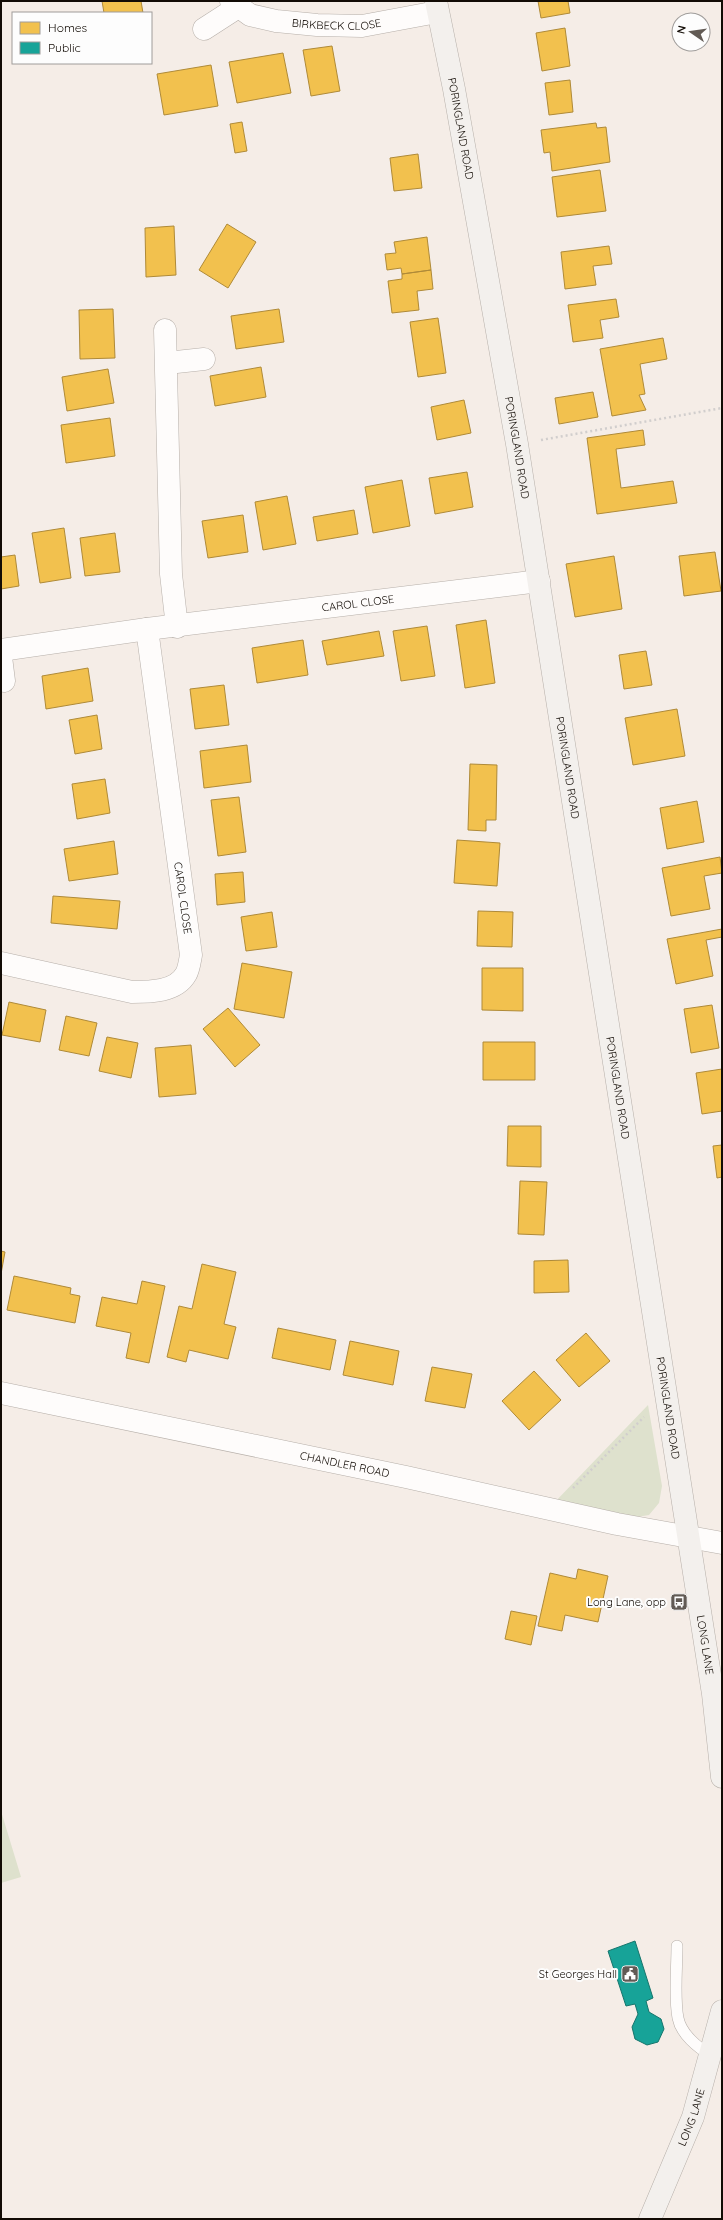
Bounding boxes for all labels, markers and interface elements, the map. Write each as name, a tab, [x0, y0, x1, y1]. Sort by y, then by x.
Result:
legend	[12, 12, 152, 64]
north arrow	[671, 12, 711, 52]
street label: BIRKBECK CLOSE	[291, 16, 382, 33]
text: Homes	[48, 20, 88, 35]
text: N	[674, 24, 689, 35]
text: Public	[48, 40, 81, 55]
street label: PORINGLAND ROAD	[445, 76, 477, 181]
street label: PORINGLAND ROAD	[502, 395, 533, 500]
street label: CAROL CLOSE	[321, 592, 395, 615]
street label: PORINGLAND ROAD	[553, 716, 583, 820]
street label: CAROL CLOSE	[171, 861, 195, 935]
street label: PORINGLAND ROAD	[603, 1036, 633, 1140]
street label: PORINGLAND ROAD	[653, 1356, 683, 1460]
street label: CHANDLER ROAD	[299, 1448, 391, 1480]
bus stop icon: Long Lane, opp	[669, 1592, 689, 1612]
place label: Long Lane, opp	[587, 1595, 666, 1609]
street label: LONG LANE	[694, 1614, 717, 1676]
public building icon: St Georges Hall	[620, 1964, 640, 1984]
place label: St Georges Hall	[539, 1967, 617, 1981]
street label: LONG LANE	[675, 2087, 708, 2148]

